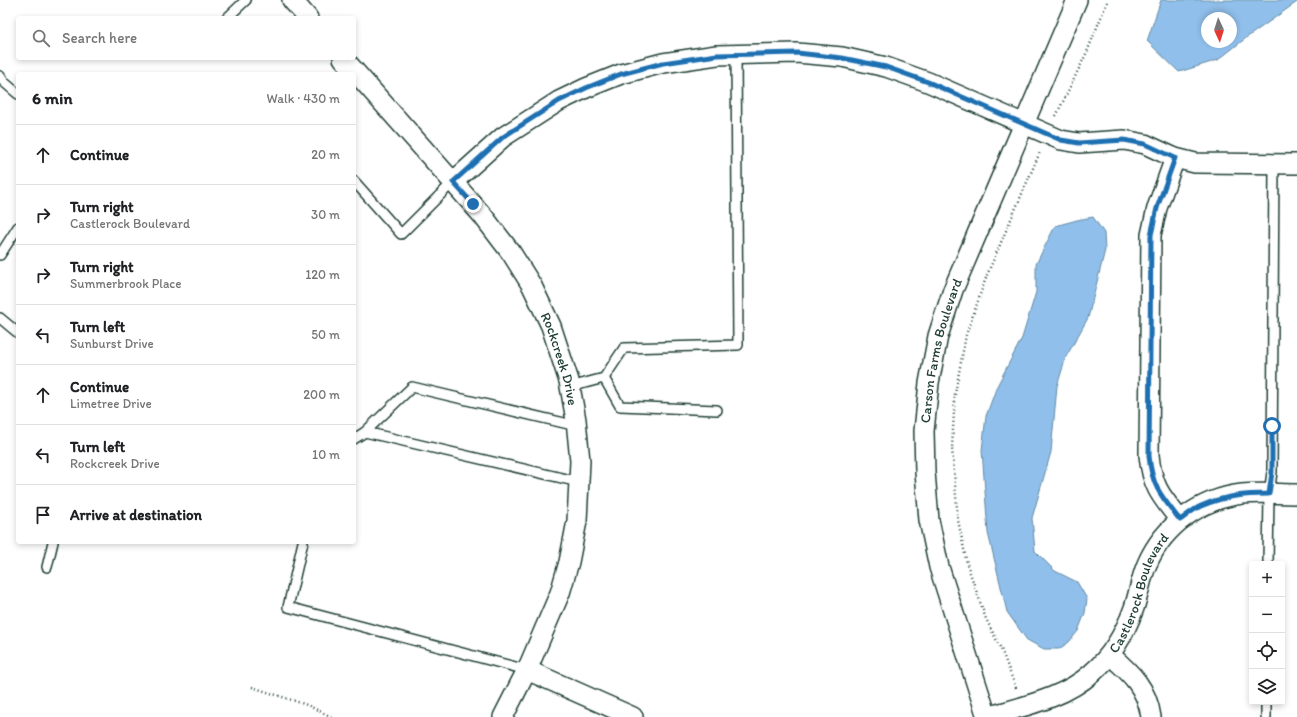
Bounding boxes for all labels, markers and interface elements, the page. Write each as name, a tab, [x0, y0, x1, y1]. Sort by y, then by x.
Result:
north arrow	[1201, 12, 1237, 48]
search box	[16, 16, 356, 60]
icon: search	[30, 27, 52, 49]
text: Search here	[62, 29, 137, 47]
text: 6 min	[32, 88, 73, 108]
text: Walk · 430 m	[267, 91, 340, 106]
icon: ahead	[32, 144, 54, 166]
text: Continue	[70, 146, 129, 164]
text: 20 m	[311, 147, 340, 162]
route end	[464, 195, 482, 213]
text: Turn right	[70, 198, 134, 216]
icon: right	[32, 204, 54, 226]
text: 30 m	[311, 207, 340, 222]
text: Castlerock Boulevard	[70, 216, 190, 231]
text: Turn right	[70, 258, 134, 276]
icon: right	[32, 264, 54, 286]
text: 120 m	[305, 267, 340, 282]
street label: Carson Farms Boulevard	[916, 275, 966, 424]
text: Summerbrook Place	[70, 276, 181, 291]
street label: Rockcreek Drive	[537, 309, 582, 407]
text: Turn left	[70, 318, 125, 336]
icon: left	[32, 324, 54, 346]
text: 50 m	[311, 327, 340, 342]
text: Sunburst Drive	[70, 336, 154, 351]
text: Continue	[70, 378, 129, 396]
icon: ahead	[32, 384, 54, 406]
text: 200 m	[303, 387, 340, 402]
text: Limetree Drive	[70, 396, 152, 411]
route start	[1263, 417, 1281, 435]
text: Turn left	[70, 438, 125, 456]
icon: left	[32, 444, 54, 466]
text: 10 m	[312, 447, 340, 462]
text: Rockcreek Drive	[70, 456, 160, 471]
icon: arrive	[32, 504, 54, 526]
text: Arrive at destination	[70, 506, 202, 524]
street label: Castlerock Boulevard	[1105, 529, 1172, 656]
map controls	[1249, 561, 1285, 705]
button: +	[1249, 561, 1285, 597]
button: −	[1249, 597, 1285, 633]
button: locate	[1249, 633, 1285, 669]
button: layers	[1249, 669, 1285, 705]

